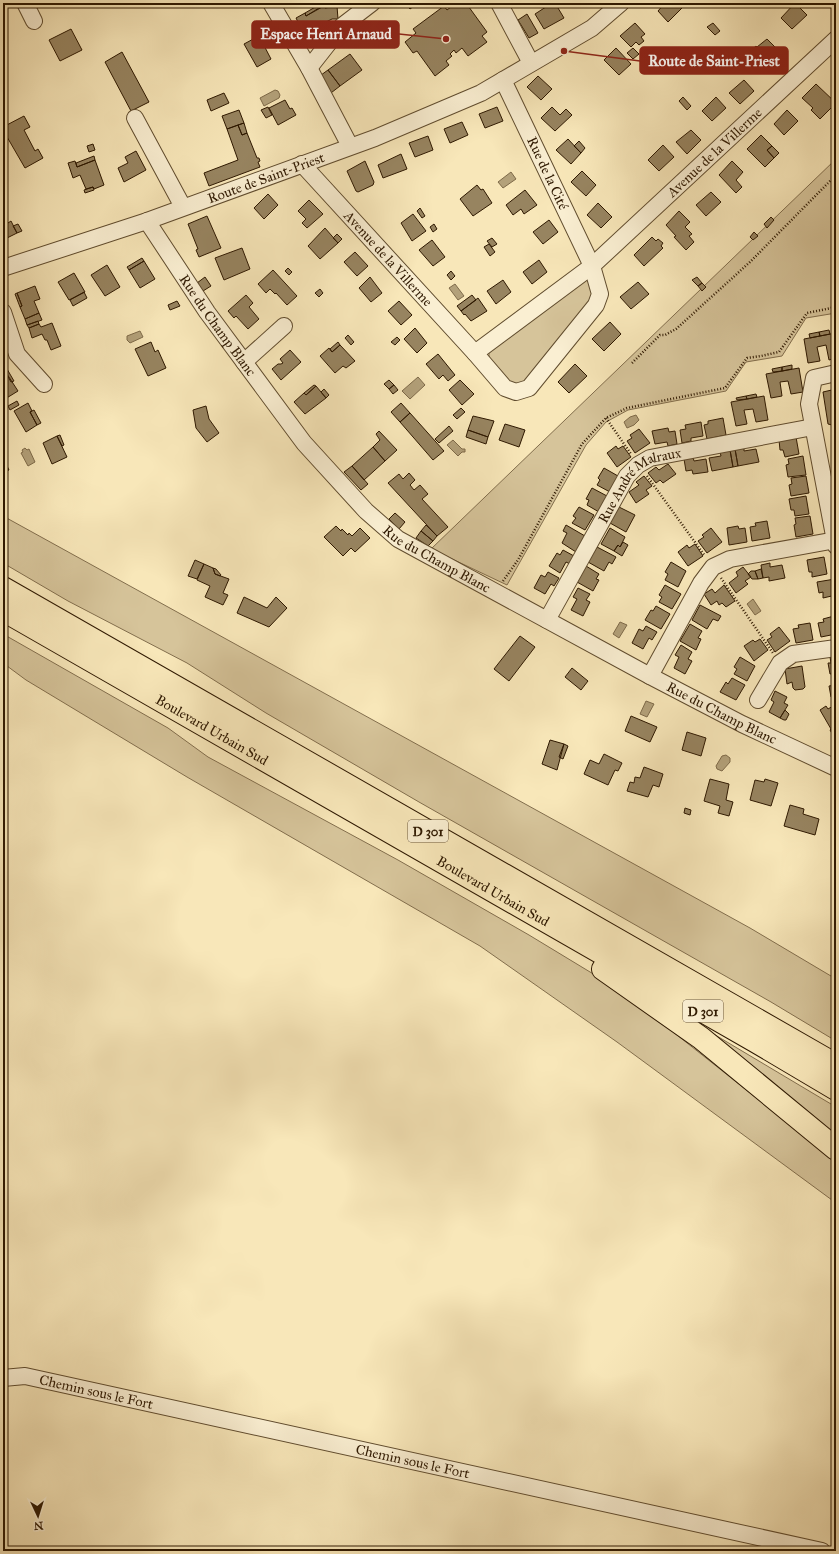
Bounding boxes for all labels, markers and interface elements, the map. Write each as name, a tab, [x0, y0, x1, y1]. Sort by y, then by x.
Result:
callout: Espace Henri Arnaud	[252, 21, 399, 48]
text: Espace Henri Arnaud	[260, 25, 392, 44]
callout: Route de Saint-Priest	[640, 47, 788, 74]
text: Route de Saint-Priest	[648, 52, 781, 70]
street label: Avenue de la Villerme	[663, 104, 766, 202]
street label: Rue de la Cité	[523, 134, 572, 213]
street label: Route de Saint-Priest	[205, 149, 327, 207]
street label: Avenue de la Villerme	[339, 207, 436, 310]
street label: Rue du Champ Blanc	[176, 271, 260, 380]
street label: Rue André Malraux	[595, 444, 683, 526]
street label: Rue du Champ Blanc	[379, 522, 493, 597]
street label: Rue du Champ Blanc	[664, 678, 779, 748]
street label: Boulevard Urbain Sud	[153, 691, 271, 769]
road number: D 301	[408, 820, 448, 842]
street label: Boulevard Urbain Sud	[434, 852, 552, 930]
road number: D 301	[683, 1000, 723, 1022]
street label: Chemin sous le Fort	[38, 1371, 155, 1413]
street label: Chemin sous le Fort	[354, 1441, 471, 1482]
north arrow	[18, 1496, 58, 1536]
text: N	[33, 1519, 44, 1532]

